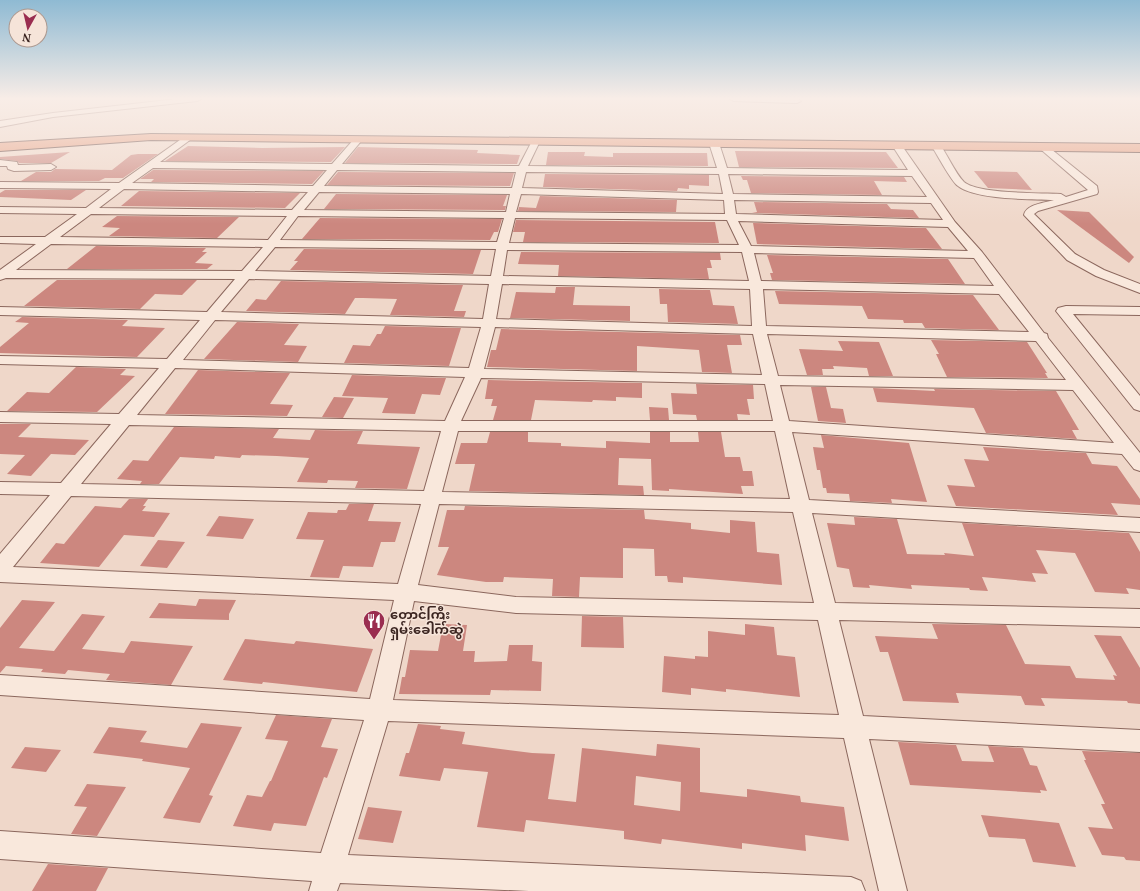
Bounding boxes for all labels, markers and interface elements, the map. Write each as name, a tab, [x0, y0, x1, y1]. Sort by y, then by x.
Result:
north arrow	[8, 8, 48, 48]
text: N	[21, 30, 32, 46]
place label: တောင်ကြီး ရှမ်းခေါက်ဆွဲ	[390, 605, 463, 641]
restaurant icon: တောင်ကြီး ရှမ်းခေါက်ဆွဲ	[361, 608, 387, 641]

